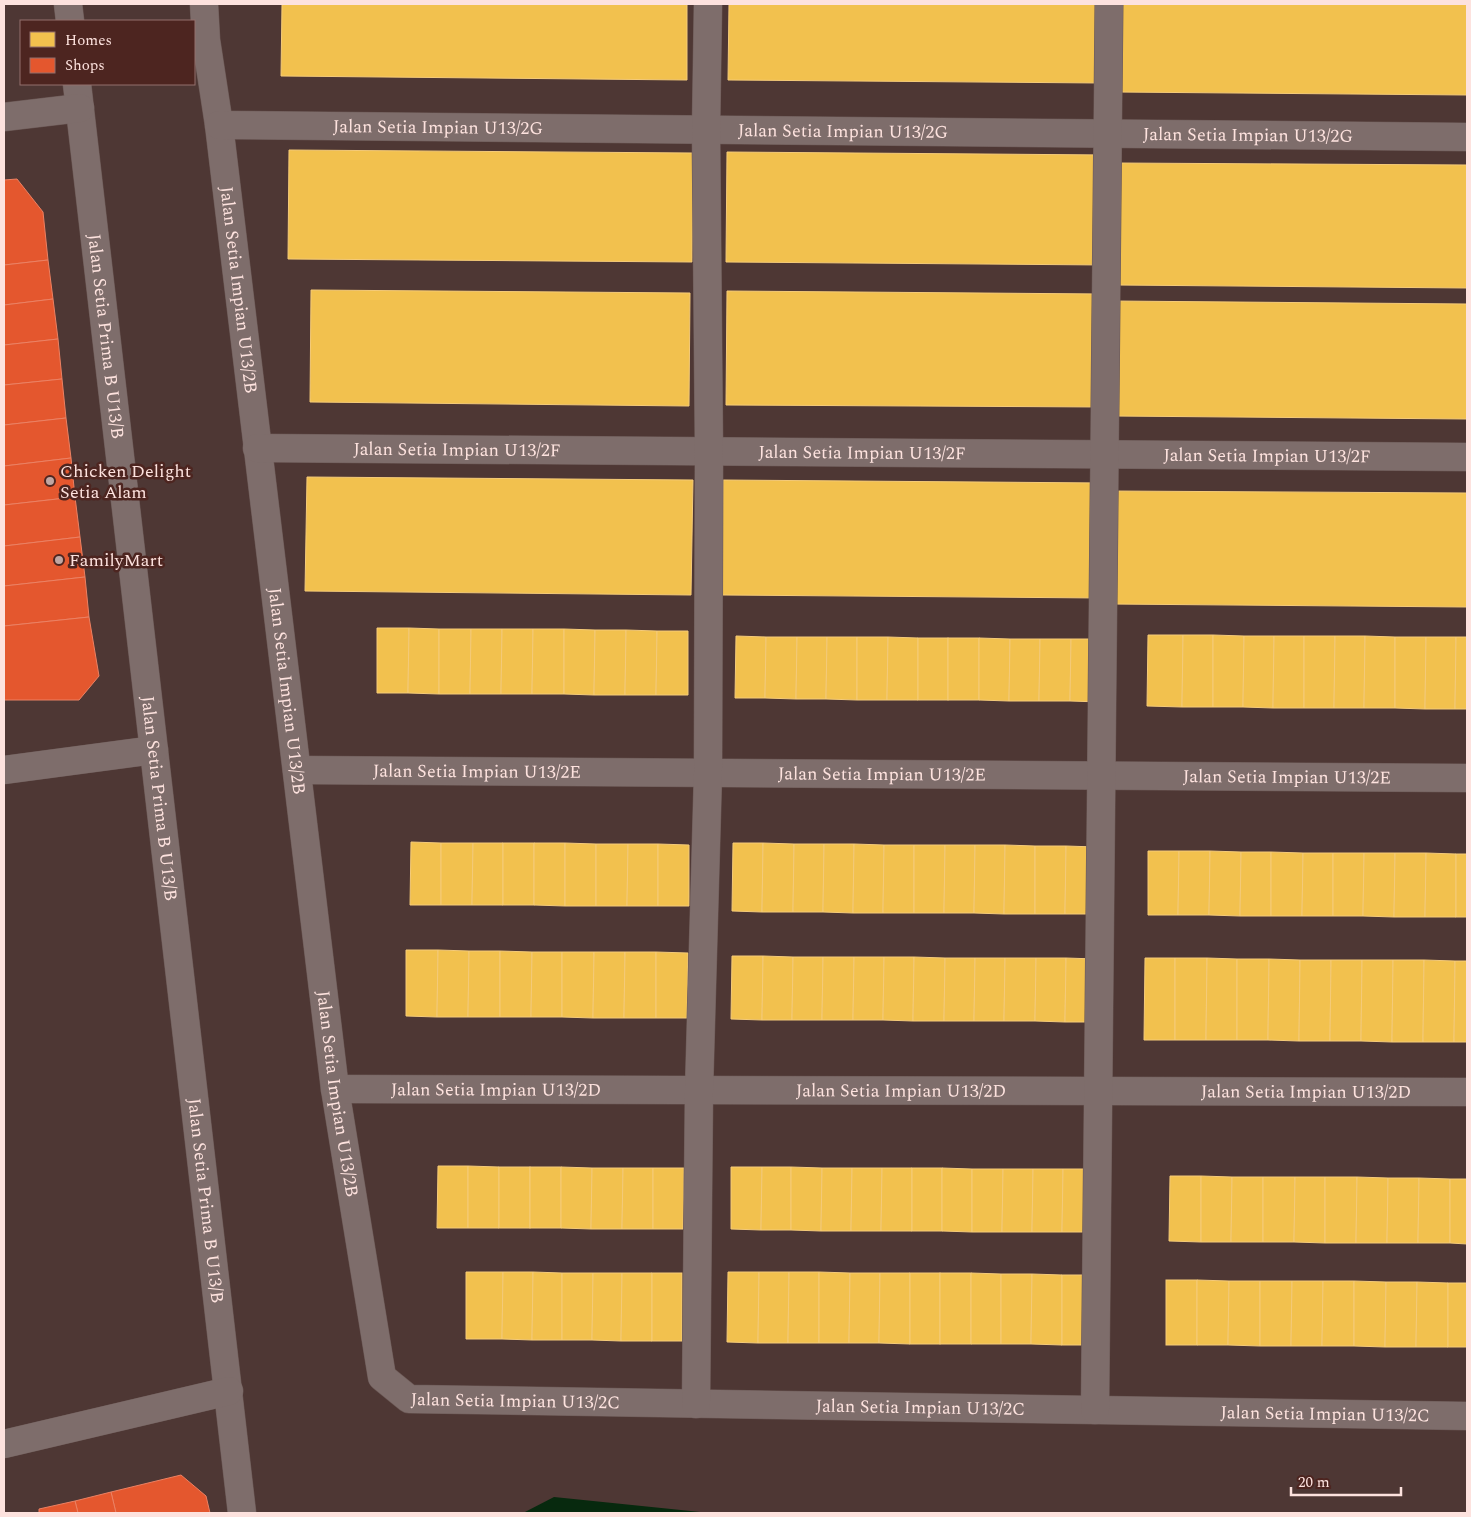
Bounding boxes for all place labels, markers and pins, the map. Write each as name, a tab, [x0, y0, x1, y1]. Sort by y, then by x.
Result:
place label: Chicken Delight Setia Alam	[60, 458, 191, 506]
marker: Chicken Delight Setia Alam	[44, 475, 56, 487]
place label: FamilyMart	[69, 547, 163, 574]
marker: FamilyMart	[53, 554, 65, 566]

